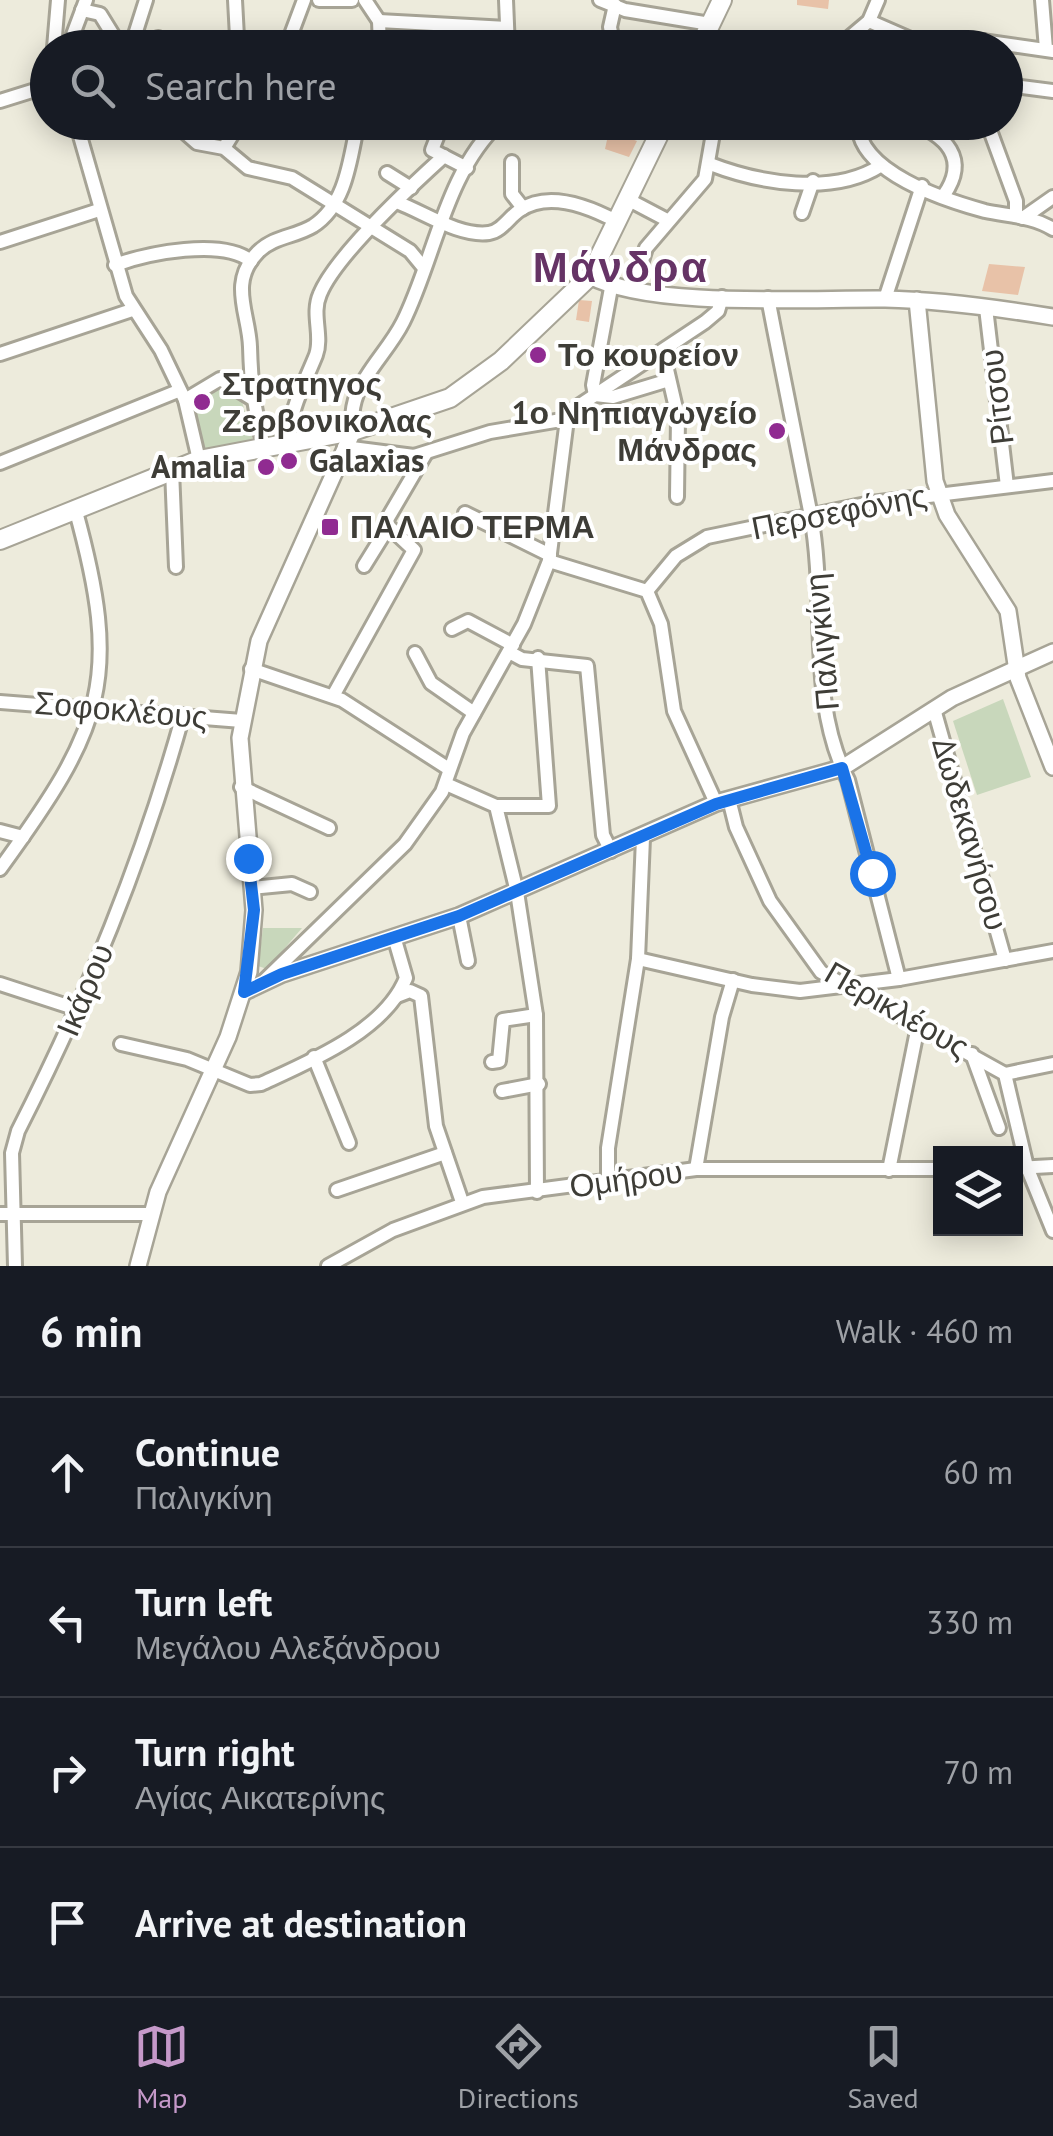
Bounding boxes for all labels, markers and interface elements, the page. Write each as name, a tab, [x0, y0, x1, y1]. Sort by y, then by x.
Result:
search box	[30, 30, 1023, 140]
icon: search	[65, 58, 120, 113]
text: Search here	[145, 61, 337, 110]
district label: Μάνδρα	[533, 239, 709, 294]
place label: Το κουρείον	[558, 333, 739, 375]
marker: Το κουρείον	[527, 344, 549, 366]
street label: Ρίτσου	[969, 347, 1023, 447]
place label: Στρατηγος Ζερβονικολας	[222, 362, 432, 441]
marker: Στρατηγος Ζερβονικολας	[191, 391, 213, 413]
place label: 1ο Νηπιαγωγείο Μάνδρας	[511, 391, 757, 470]
marker: 1ο Νηπιαγωγείο Μάνδρας	[766, 420, 788, 442]
place label: Galaxias	[309, 439, 424, 481]
place label: Amalia	[151, 445, 246, 487]
marker: Galaxias	[278, 450, 300, 472]
marker: Amalia	[255, 456, 277, 478]
street label: Περσεφόνης	[748, 473, 930, 549]
place label: ΠΑΛΑΙΟ ΤΕΡΜΑ	[350, 505, 595, 547]
marker: ΠΑΛΑΙΟ ΤΕΡΜΑ	[319, 516, 341, 538]
street label: Παλιγκίνη	[794, 572, 848, 712]
street label: Σοφοκλέους	[33, 681, 209, 737]
street label: Δωδεκανήσου	[923, 733, 1018, 935]
route end	[226, 836, 272, 882]
route start	[850, 851, 896, 897]
street label: Ικάρου	[46, 937, 122, 1042]
street label: Περικλέους	[818, 951, 977, 1067]
map controls	[933, 1146, 1023, 1236]
button: layers	[933, 1146, 1023, 1236]
street label: Ομήρου	[567, 1149, 685, 1207]
text: 6 min	[40, 1304, 142, 1359]
text: Walk · 460 m	[836, 1310, 1013, 1352]
text: Continue	[135, 1427, 280, 1476]
icon: ahead	[40, 1445, 95, 1500]
text: 60 m	[944, 1451, 1013, 1493]
text: Παλιγκίνη	[135, 1476, 273, 1518]
text: Turn left	[135, 1577, 272, 1626]
icon: left	[40, 1595, 95, 1650]
text: 330 m	[926, 1601, 1013, 1643]
text: Μεγάλου Αλεξάνδρου	[135, 1626, 441, 1668]
text: Turn right	[135, 1727, 295, 1776]
icon: right	[40, 1745, 95, 1800]
text: 70 m	[944, 1751, 1013, 1793]
text: Αγίας Αικατερίνης	[135, 1776, 385, 1818]
icon: arrive	[40, 1895, 95, 1950]
text: Arrive at destination	[135, 1898, 467, 1947]
tab: Map	[134, 2019, 189, 2116]
tab: Directions	[458, 2019, 579, 2116]
tab: Saved	[847, 2019, 919, 2116]

